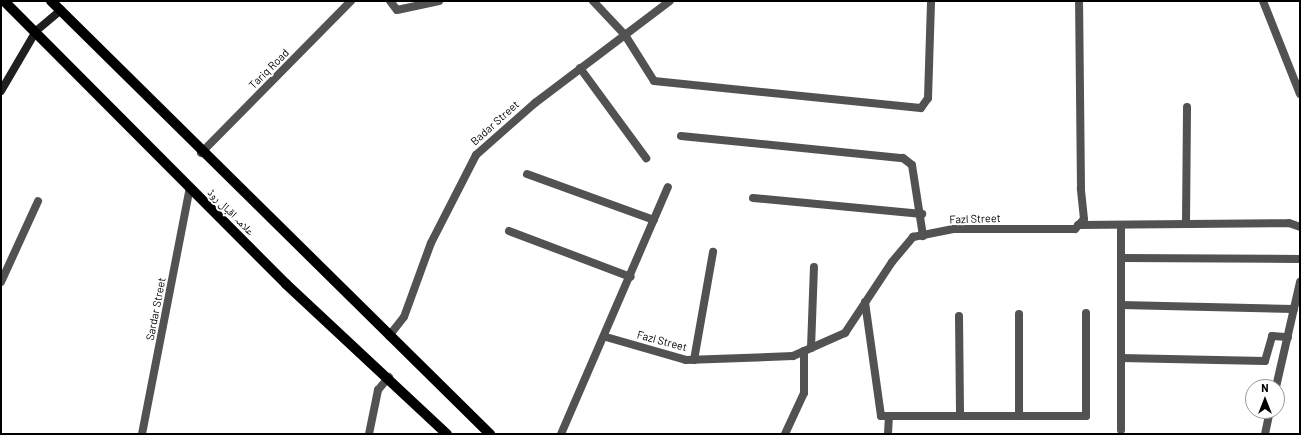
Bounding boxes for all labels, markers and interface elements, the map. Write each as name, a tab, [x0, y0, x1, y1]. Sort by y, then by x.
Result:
street label: Tariq Road	[246, 46, 292, 92]
street label: Badar Street	[468, 98, 522, 148]
street label: علامہ اقبال روڈ	[205, 186, 257, 238]
street label: Fazl Street	[949, 212, 1001, 226]
street label: Sardar Street	[143, 276, 169, 342]
street label: Fazl Street	[636, 328, 688, 354]
north arrow	[1245, 379, 1285, 419]
text: N	[1261, 381, 1269, 394]

